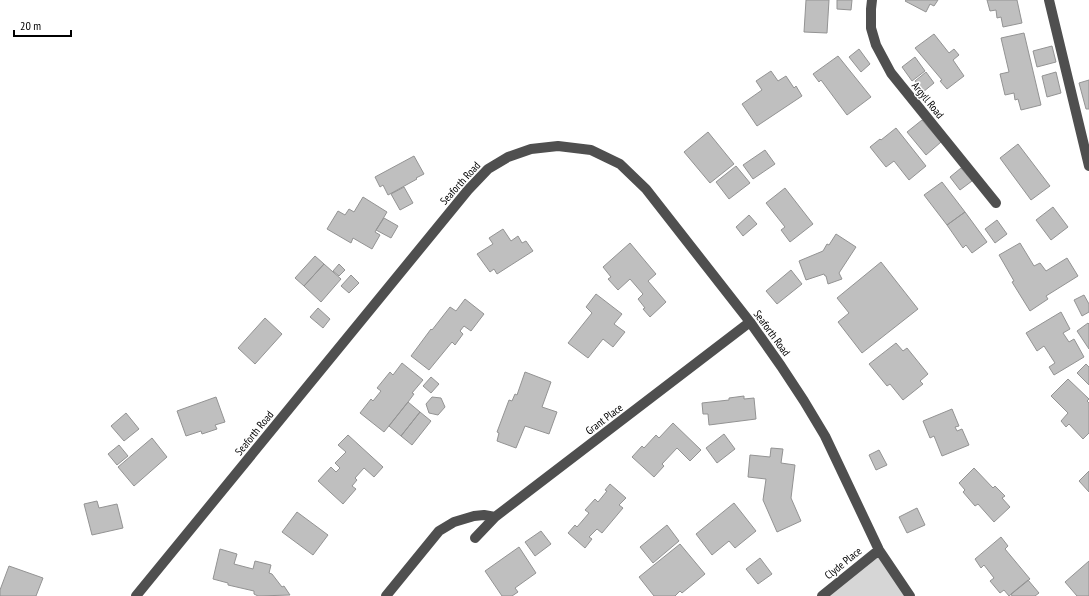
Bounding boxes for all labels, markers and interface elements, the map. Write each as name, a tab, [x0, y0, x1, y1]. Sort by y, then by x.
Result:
scale bar	[14, 12, 71, 38]
text: 20 m	[20, 18, 41, 33]
street label: Argyll Road	[909, 79, 947, 121]
street label: Seaforth Road	[437, 158, 483, 208]
street label: Seaforth Road	[751, 307, 793, 359]
street label: Grant Place	[583, 400, 626, 438]
street label: Seaforth Road	[232, 408, 276, 458]
street label: Clyde Place	[822, 544, 865, 582]

